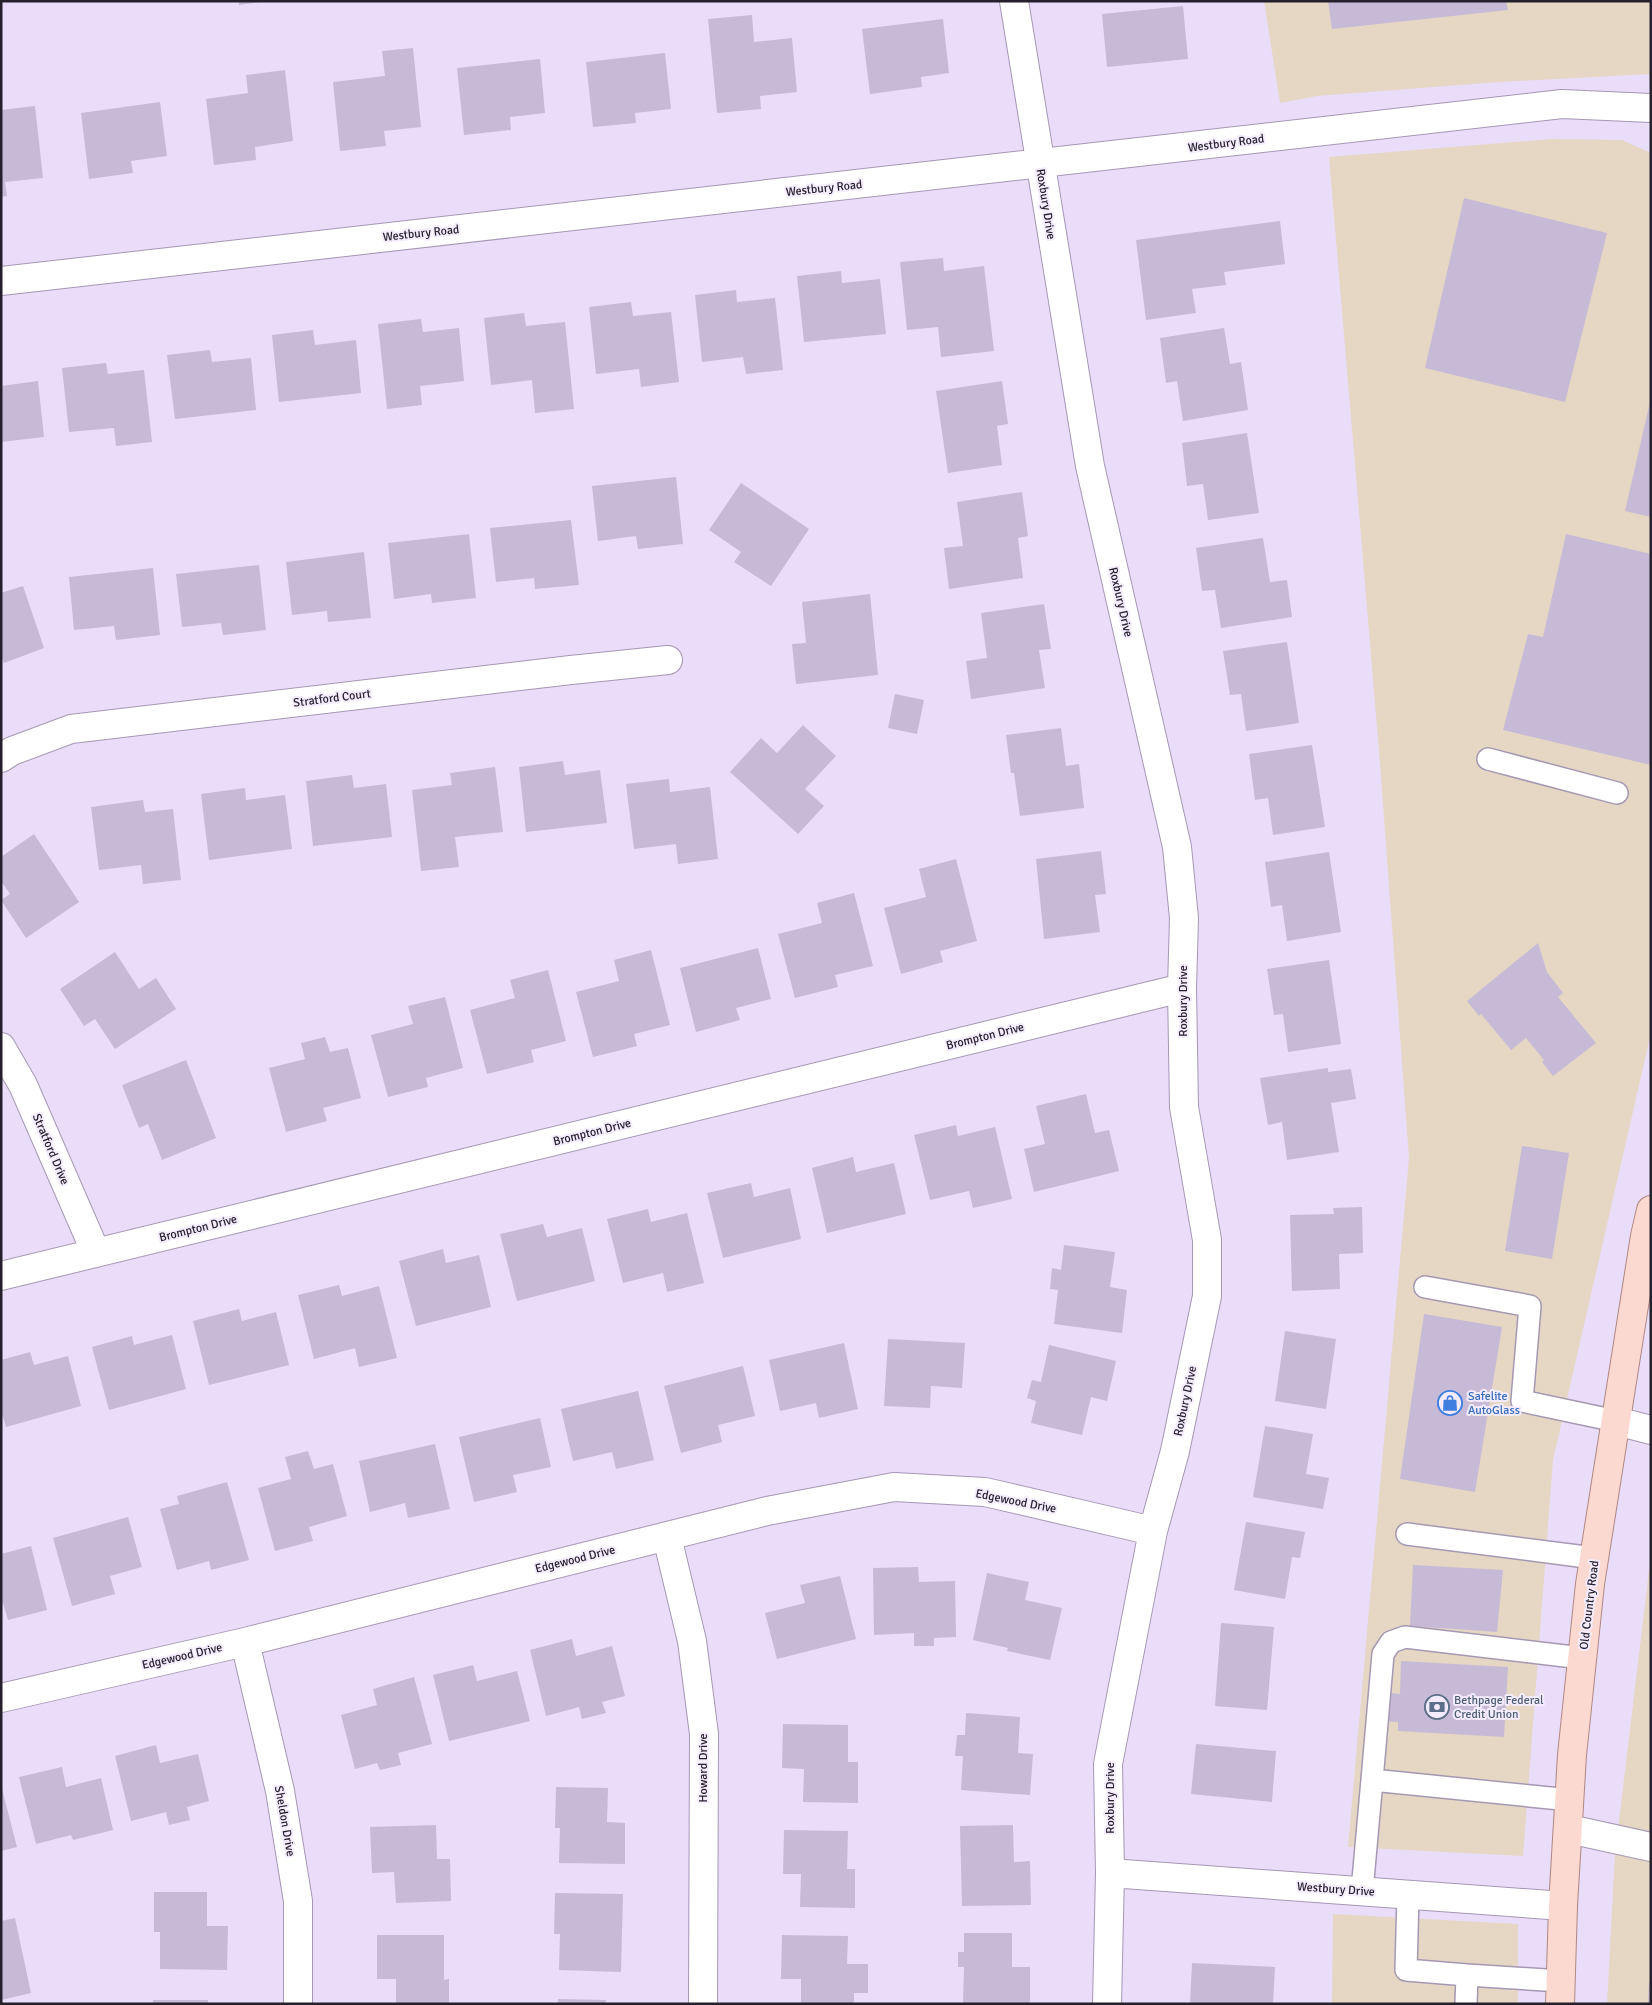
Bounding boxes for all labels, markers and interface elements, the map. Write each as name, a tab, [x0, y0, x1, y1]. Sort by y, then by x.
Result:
street label: Westbury Road	[1187, 131, 1265, 156]
street label: Roxbury Drive	[1033, 168, 1058, 240]
street label: Westbury Road	[785, 177, 863, 200]
street label: Westbury Road	[382, 222, 460, 245]
street label: Roxbury Drive	[1105, 566, 1136, 639]
street label: Stratford Court	[293, 686, 372, 711]
street label: Roxbury Drive	[1176, 965, 1191, 1037]
street label: Brompton Drive	[945, 1020, 1026, 1053]
street label: Stratford Drive	[29, 1111, 72, 1187]
street label: Brompton Drive	[552, 1116, 633, 1149]
street label: Brompton Drive	[158, 1212, 239, 1245]
street label: Roxbury Drive	[1171, 1365, 1200, 1438]
place label: Safelite AutoGlass	[1468, 1389, 1520, 1418]
shop icon: Safelite AutoGlass	[1437, 1390, 1463, 1416]
street label: Edgewood Drive	[974, 1486, 1058, 1517]
street label: Edgewood Drive	[534, 1542, 617, 1577]
street label: Old Country Road	[1577, 1560, 1602, 1650]
street label: Edgewood Drive	[140, 1640, 224, 1673]
place label: Bethpage Federal Credit Union	[1454, 1693, 1544, 1722]
bank icon: Bethpage Federal Credit Union	[1424, 1694, 1450, 1720]
street label: Howard Drive	[696, 1734, 711, 1803]
street label: Roxbury Drive	[1103, 1762, 1118, 1834]
street label: Sheldon Drive	[271, 1785, 298, 1857]
street label: Westbury Drive	[1297, 1879, 1375, 1900]

